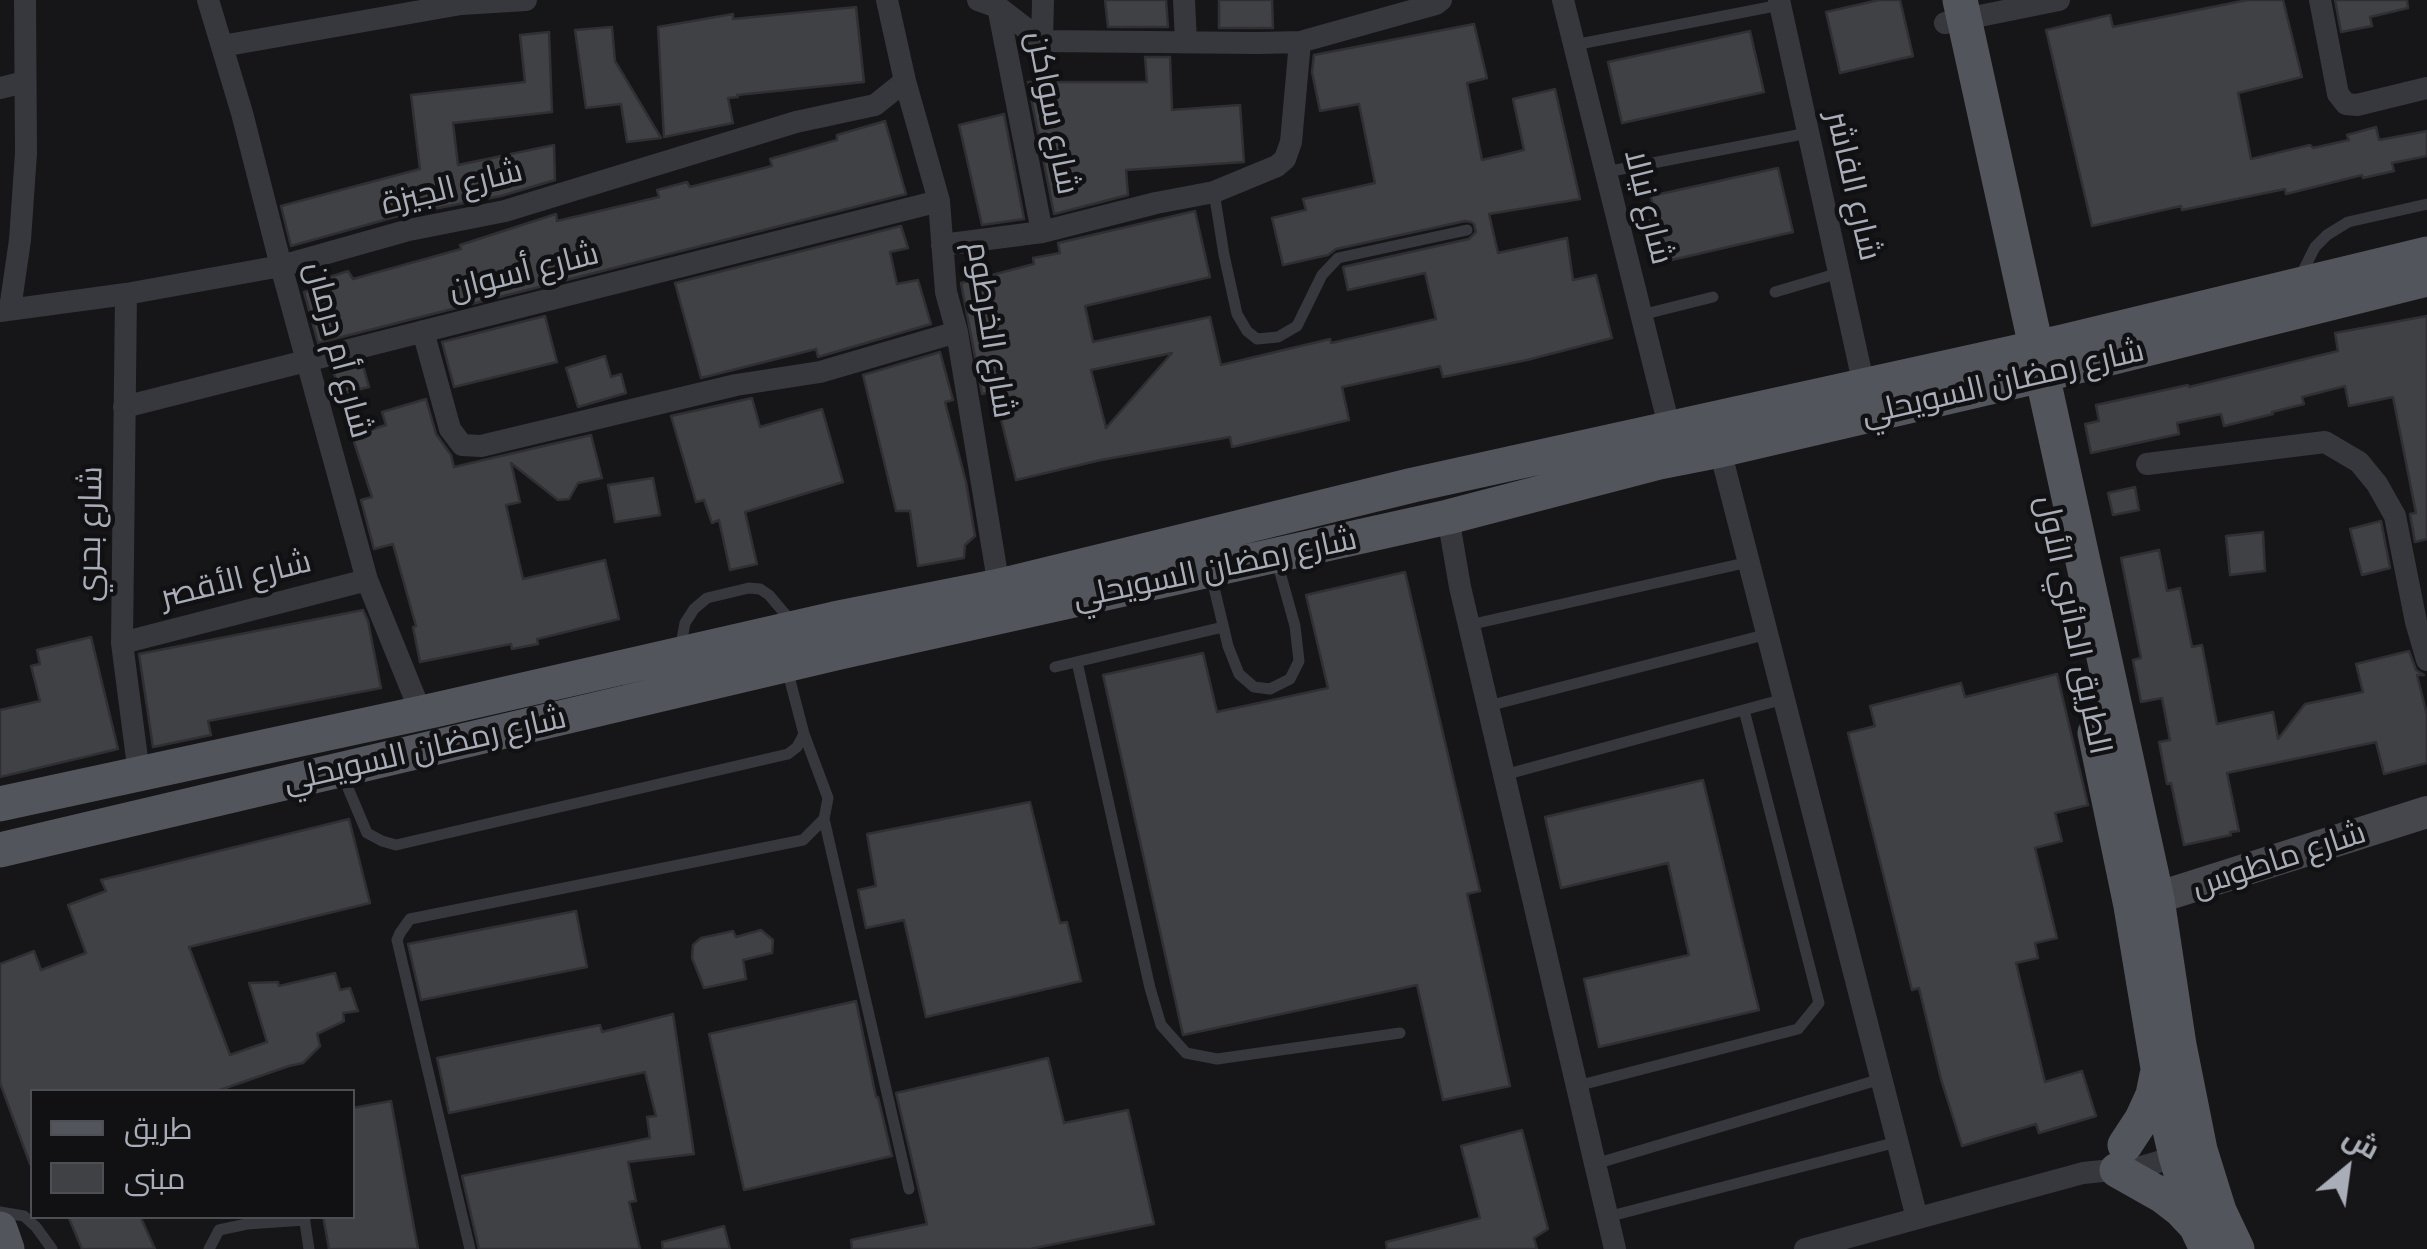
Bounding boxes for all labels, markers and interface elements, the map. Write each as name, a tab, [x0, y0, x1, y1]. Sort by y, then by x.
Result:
street label: شارع سواكن	[1017, 28, 1087, 198]
street label: شارع الفاشر	[1817, 107, 1889, 265]
street label: شارع نيالا	[1615, 145, 1681, 269]
street label: شارع الجيزة	[378, 152, 526, 224]
street label: شارع أسوان	[445, 235, 603, 309]
street label: شارع الخرطوم	[957, 239, 1023, 421]
street label: شارع أم درمان	[296, 258, 380, 442]
street label: شارع رمضان السويحلي	[1858, 332, 2148, 434]
street label: شارع بحري	[71, 466, 111, 602]
street label: الطريق الدائري الأول	[2027, 492, 2119, 758]
street label: شارع رمضان السويحلي	[1070, 520, 1360, 618]
street label: شارع الأقصر	[157, 543, 315, 617]
street label: شارع رمضان السويحلي	[280, 699, 570, 801]
street label: شارع ماطوس	[2187, 814, 2371, 906]
legend	[30, 1089, 355, 1219]
text: طريق	[124, 1108, 193, 1147]
text: ش	[2337, 1117, 2386, 1167]
north arrow	[2297, 1119, 2397, 1219]
text: مبنى	[124, 1158, 185, 1197]

